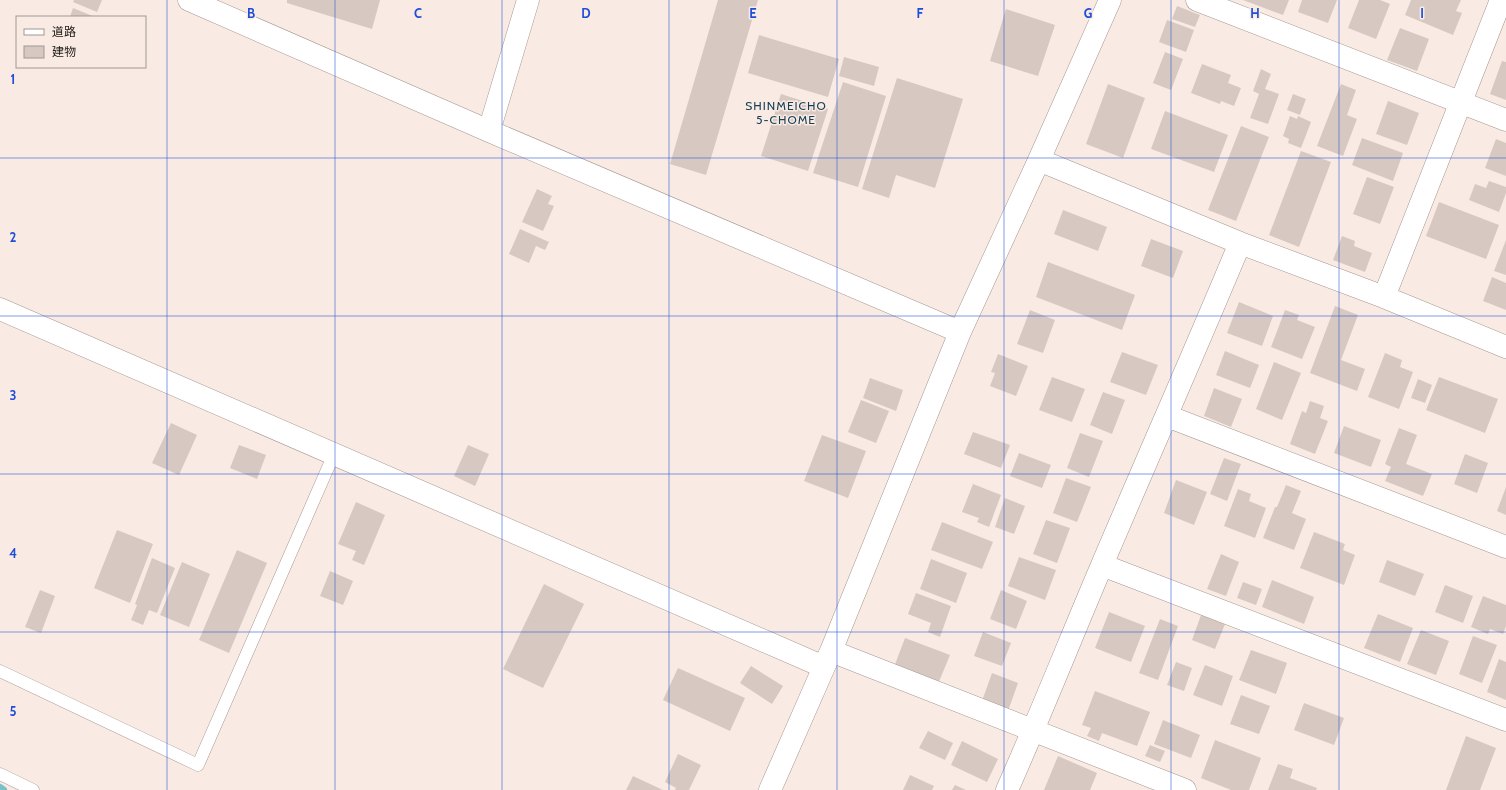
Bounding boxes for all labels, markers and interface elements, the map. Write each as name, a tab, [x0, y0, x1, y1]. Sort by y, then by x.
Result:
text: B	[247, 5, 255, 21]
text: C	[414, 5, 422, 21]
text: D	[581, 5, 591, 21]
text: E	[749, 5, 757, 21]
text: F	[917, 5, 924, 21]
text: G	[1084, 5, 1093, 21]
text: H	[1250, 5, 1260, 21]
text: I	[1420, 5, 1424, 21]
legend	[16, 16, 146, 68]
text: 道路	[52, 24, 76, 39]
text: 建物	[52, 44, 76, 59]
text: 1	[11, 71, 15, 87]
district label: SHINMEICHO 5-CHOME	[745, 98, 827, 127]
text: 2	[10, 229, 17, 245]
text: 3	[9, 387, 17, 403]
text: 4	[9, 545, 17, 561]
text: 5	[10, 703, 17, 719]

